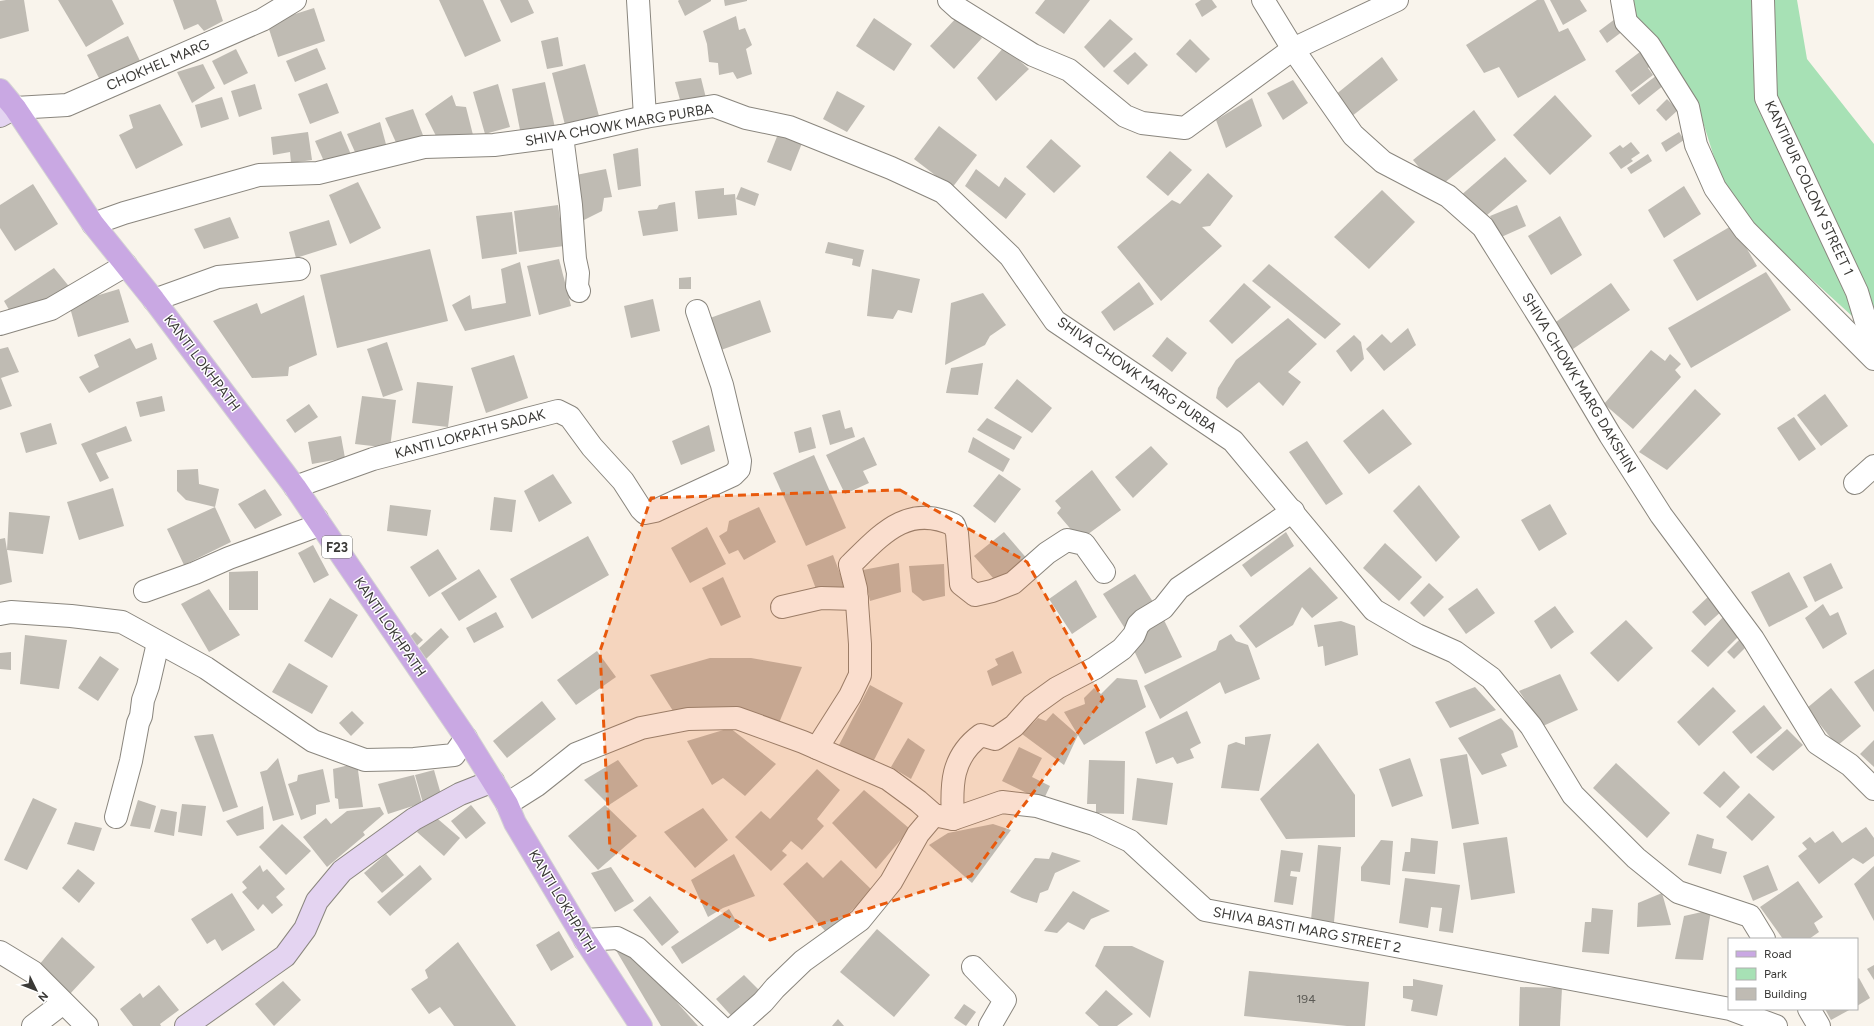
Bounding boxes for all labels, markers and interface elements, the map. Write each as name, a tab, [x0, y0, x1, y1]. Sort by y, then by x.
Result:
street label: CHOKHEL MARG	[104, 35, 212, 94]
street label: KANTIPUR COLONY STREET 1	[1761, 98, 1857, 278]
street label: SHIVA CHOWK MARG PURBA	[524, 100, 715, 150]
street label: SHIVA CHOWK MARG DAKSHIN	[1518, 290, 1640, 476]
street label: KANTI LOKHPATH	[160, 311, 244, 415]
street label: SHIVA CHOWK MARG PURBA	[1054, 313, 1220, 437]
street label: KANTI LOKPATH SADAK	[393, 406, 548, 462]
road number: F23	[322, 536, 352, 558]
street label: KANTI LOKHPATH	[350, 574, 430, 680]
street label: KANTI LOKHPATH	[525, 847, 599, 955]
street label: SHIVA BASTI MARG STREET 2	[1211, 903, 1403, 957]
legend	[1728, 938, 1858, 1010]
text: Road	[1764, 947, 1792, 961]
text: Park	[1764, 967, 1787, 981]
north arrow	[16, 970, 56, 1010]
text: Building	[1764, 987, 1807, 1001]
text: N	[35, 989, 51, 1004]
house number: 194	[1296, 992, 1316, 1006]

